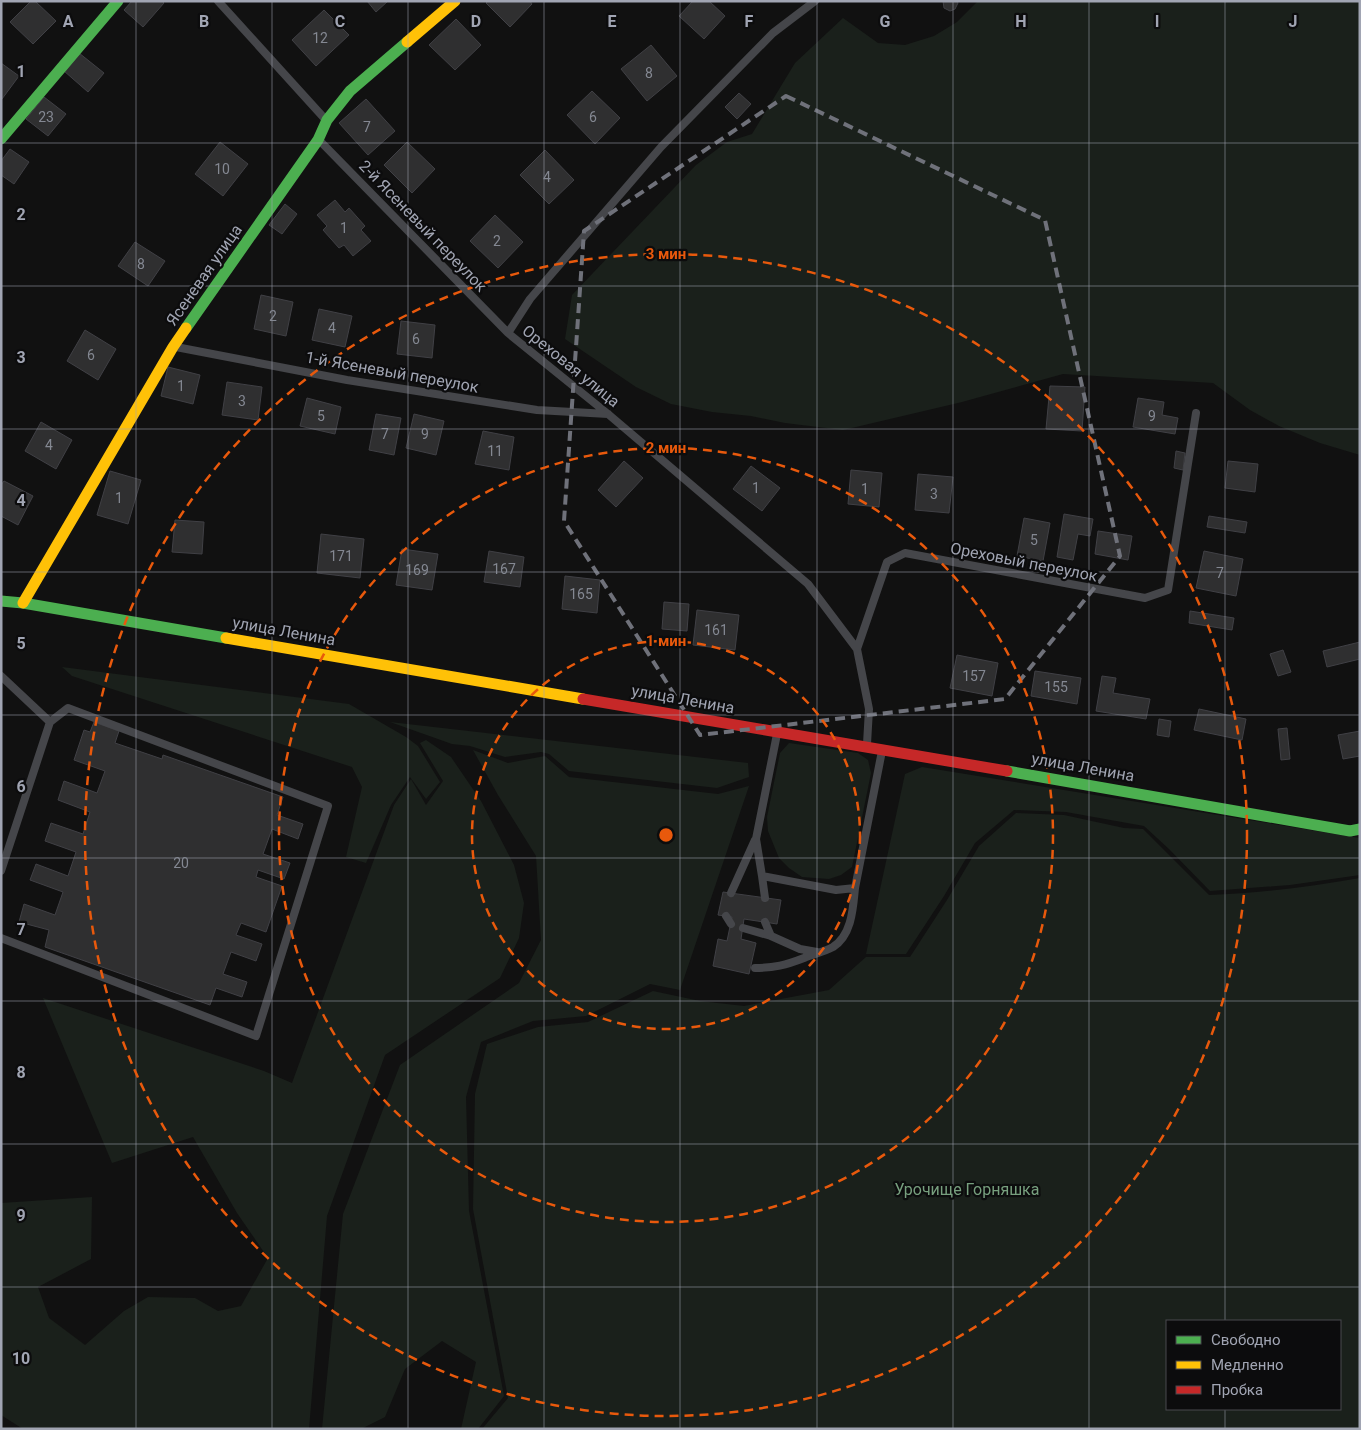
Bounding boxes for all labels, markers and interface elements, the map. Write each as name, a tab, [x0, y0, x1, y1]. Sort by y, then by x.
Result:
text: A	[63, 12, 74, 31]
text: B	[199, 12, 209, 31]
text: C	[335, 12, 345, 31]
text: D	[471, 12, 481, 31]
text: E	[608, 12, 617, 31]
text: F	[745, 12, 754, 31]
text: G	[880, 12, 891, 31]
text: H	[1015, 12, 1027, 31]
text: I	[1155, 12, 1159, 31]
text: J	[1289, 12, 1297, 31]
house number: 12	[312, 30, 328, 46]
text: 1	[16, 62, 26, 81]
house number: 8	[645, 65, 653, 81]
house number: 23	[38, 109, 54, 125]
house number: 6	[589, 109, 597, 125]
house number: 7	[363, 119, 371, 135]
street label: 2-й Ясеневый переулок	[355, 156, 491, 296]
house number: 10	[214, 161, 230, 177]
house number: 4	[543, 169, 551, 185]
text: 2	[16, 205, 26, 224]
house number: 1	[340, 220, 348, 236]
street label: Ясеневая улица	[162, 221, 246, 329]
house number: 2	[493, 233, 501, 249]
text: 3 мин	[646, 245, 686, 263]
house number: 8	[137, 256, 145, 272]
house number: 2	[269, 308, 277, 324]
house number: 4	[328, 320, 336, 336]
street label: Ореховая улица	[518, 321, 624, 411]
house number: 6	[412, 331, 420, 347]
house number: 6	[87, 347, 95, 363]
street label: 1-й Ясеневый переулок	[304, 347, 480, 397]
text: 3	[16, 348, 26, 367]
house number: 1	[177, 378, 185, 394]
house number: 3	[238, 393, 246, 409]
house number: 5	[317, 408, 325, 424]
house number: 9	[1148, 408, 1156, 424]
house number: 7	[381, 426, 389, 442]
house number: 9	[421, 426, 429, 442]
house number: 4	[45, 437, 53, 453]
text: 2 мин	[646, 439, 686, 457]
house number: 11	[487, 443, 503, 459]
house number: 1	[752, 480, 760, 496]
house number: 1	[861, 481, 869, 497]
house number: 3	[930, 486, 938, 502]
house number: 1	[115, 490, 123, 506]
text: 4	[16, 491, 26, 510]
house number: 5	[1030, 532, 1038, 548]
street label: Ореховый переулок	[949, 538, 1100, 586]
house number: 171	[329, 548, 353, 564]
house number: 167	[492, 561, 516, 577]
house number: 169	[405, 562, 429, 578]
house number: 7	[1216, 565, 1224, 581]
house number: 165	[569, 586, 593, 602]
street label: улица Ленина	[231, 613, 337, 649]
house number: 161	[704, 622, 728, 638]
text: 1 мин	[646, 632, 686, 650]
text: 5	[16, 634, 26, 653]
house number: 157	[962, 668, 986, 684]
house number: 155	[1044, 679, 1068, 695]
street label: улица Ленина	[630, 681, 736, 717]
street label: улица Ленина	[1030, 749, 1136, 785]
text: 6	[16, 777, 26, 796]
centre of rings	[657, 826, 675, 844]
house number: 20	[173, 855, 189, 871]
text: 7	[16, 920, 26, 939]
text: 8	[16, 1063, 26, 1082]
park label: Урочище Горняшка	[895, 1180, 1039, 1199]
text: 9	[16, 1206, 26, 1225]
legend	[1166, 1320, 1341, 1410]
text: Свободно	[1211, 1331, 1280, 1349]
text: 10	[12, 1349, 30, 1368]
text: Медленно	[1211, 1356, 1284, 1374]
text: Пробка	[1211, 1381, 1263, 1399]

